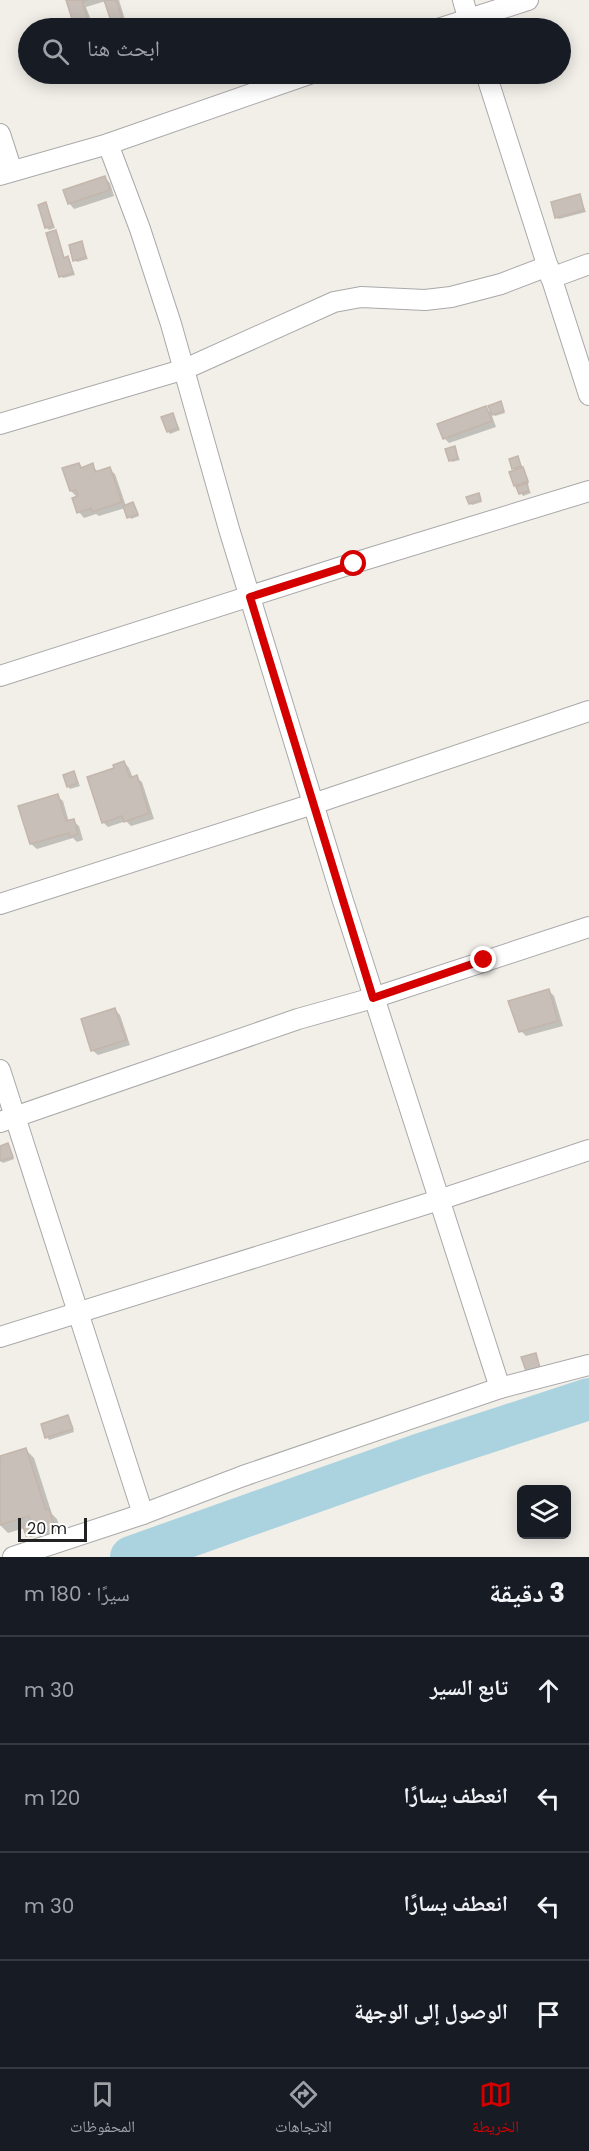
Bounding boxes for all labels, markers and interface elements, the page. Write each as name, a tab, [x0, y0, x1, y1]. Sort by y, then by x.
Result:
search box	[18, 18, 571, 84]
text: ابحث هنا	[87, 33, 160, 64]
icon: search	[39, 35, 72, 68]
route start	[340, 550, 366, 576]
route end	[470, 946, 496, 972]
map controls	[517, 1485, 571, 1539]
button: layers	[517, 1485, 571, 1539]
scale bar	[18, 1515, 87, 1542]
text: 20 m	[27, 1517, 67, 1540]
text: 3 دقيقة	[489, 1575, 565, 1611]
text: سيرًا · 180 m	[24, 1580, 130, 1608]
text: تابع السير	[430, 1672, 508, 1703]
icon: ahead	[532, 1674, 565, 1707]
text: 30 m	[24, 1676, 74, 1704]
text: انعطف يسارًا	[404, 1780, 508, 1811]
icon: left	[532, 1782, 565, 1815]
text: 120 m	[24, 1784, 80, 1812]
text: انعطف يسارًا	[404, 1888, 508, 1919]
icon: left	[532, 1890, 565, 1923]
text: 30 m	[24, 1892, 74, 1920]
text: الوصول إلى الوجهة	[354, 1996, 508, 2027]
icon: arrive	[532, 1998, 565, 2031]
tab: المحفوظات	[70, 2078, 135, 2142]
tab: الاتجاهات	[275, 2078, 332, 2142]
tab: الخريطة	[472, 2078, 519, 2142]

